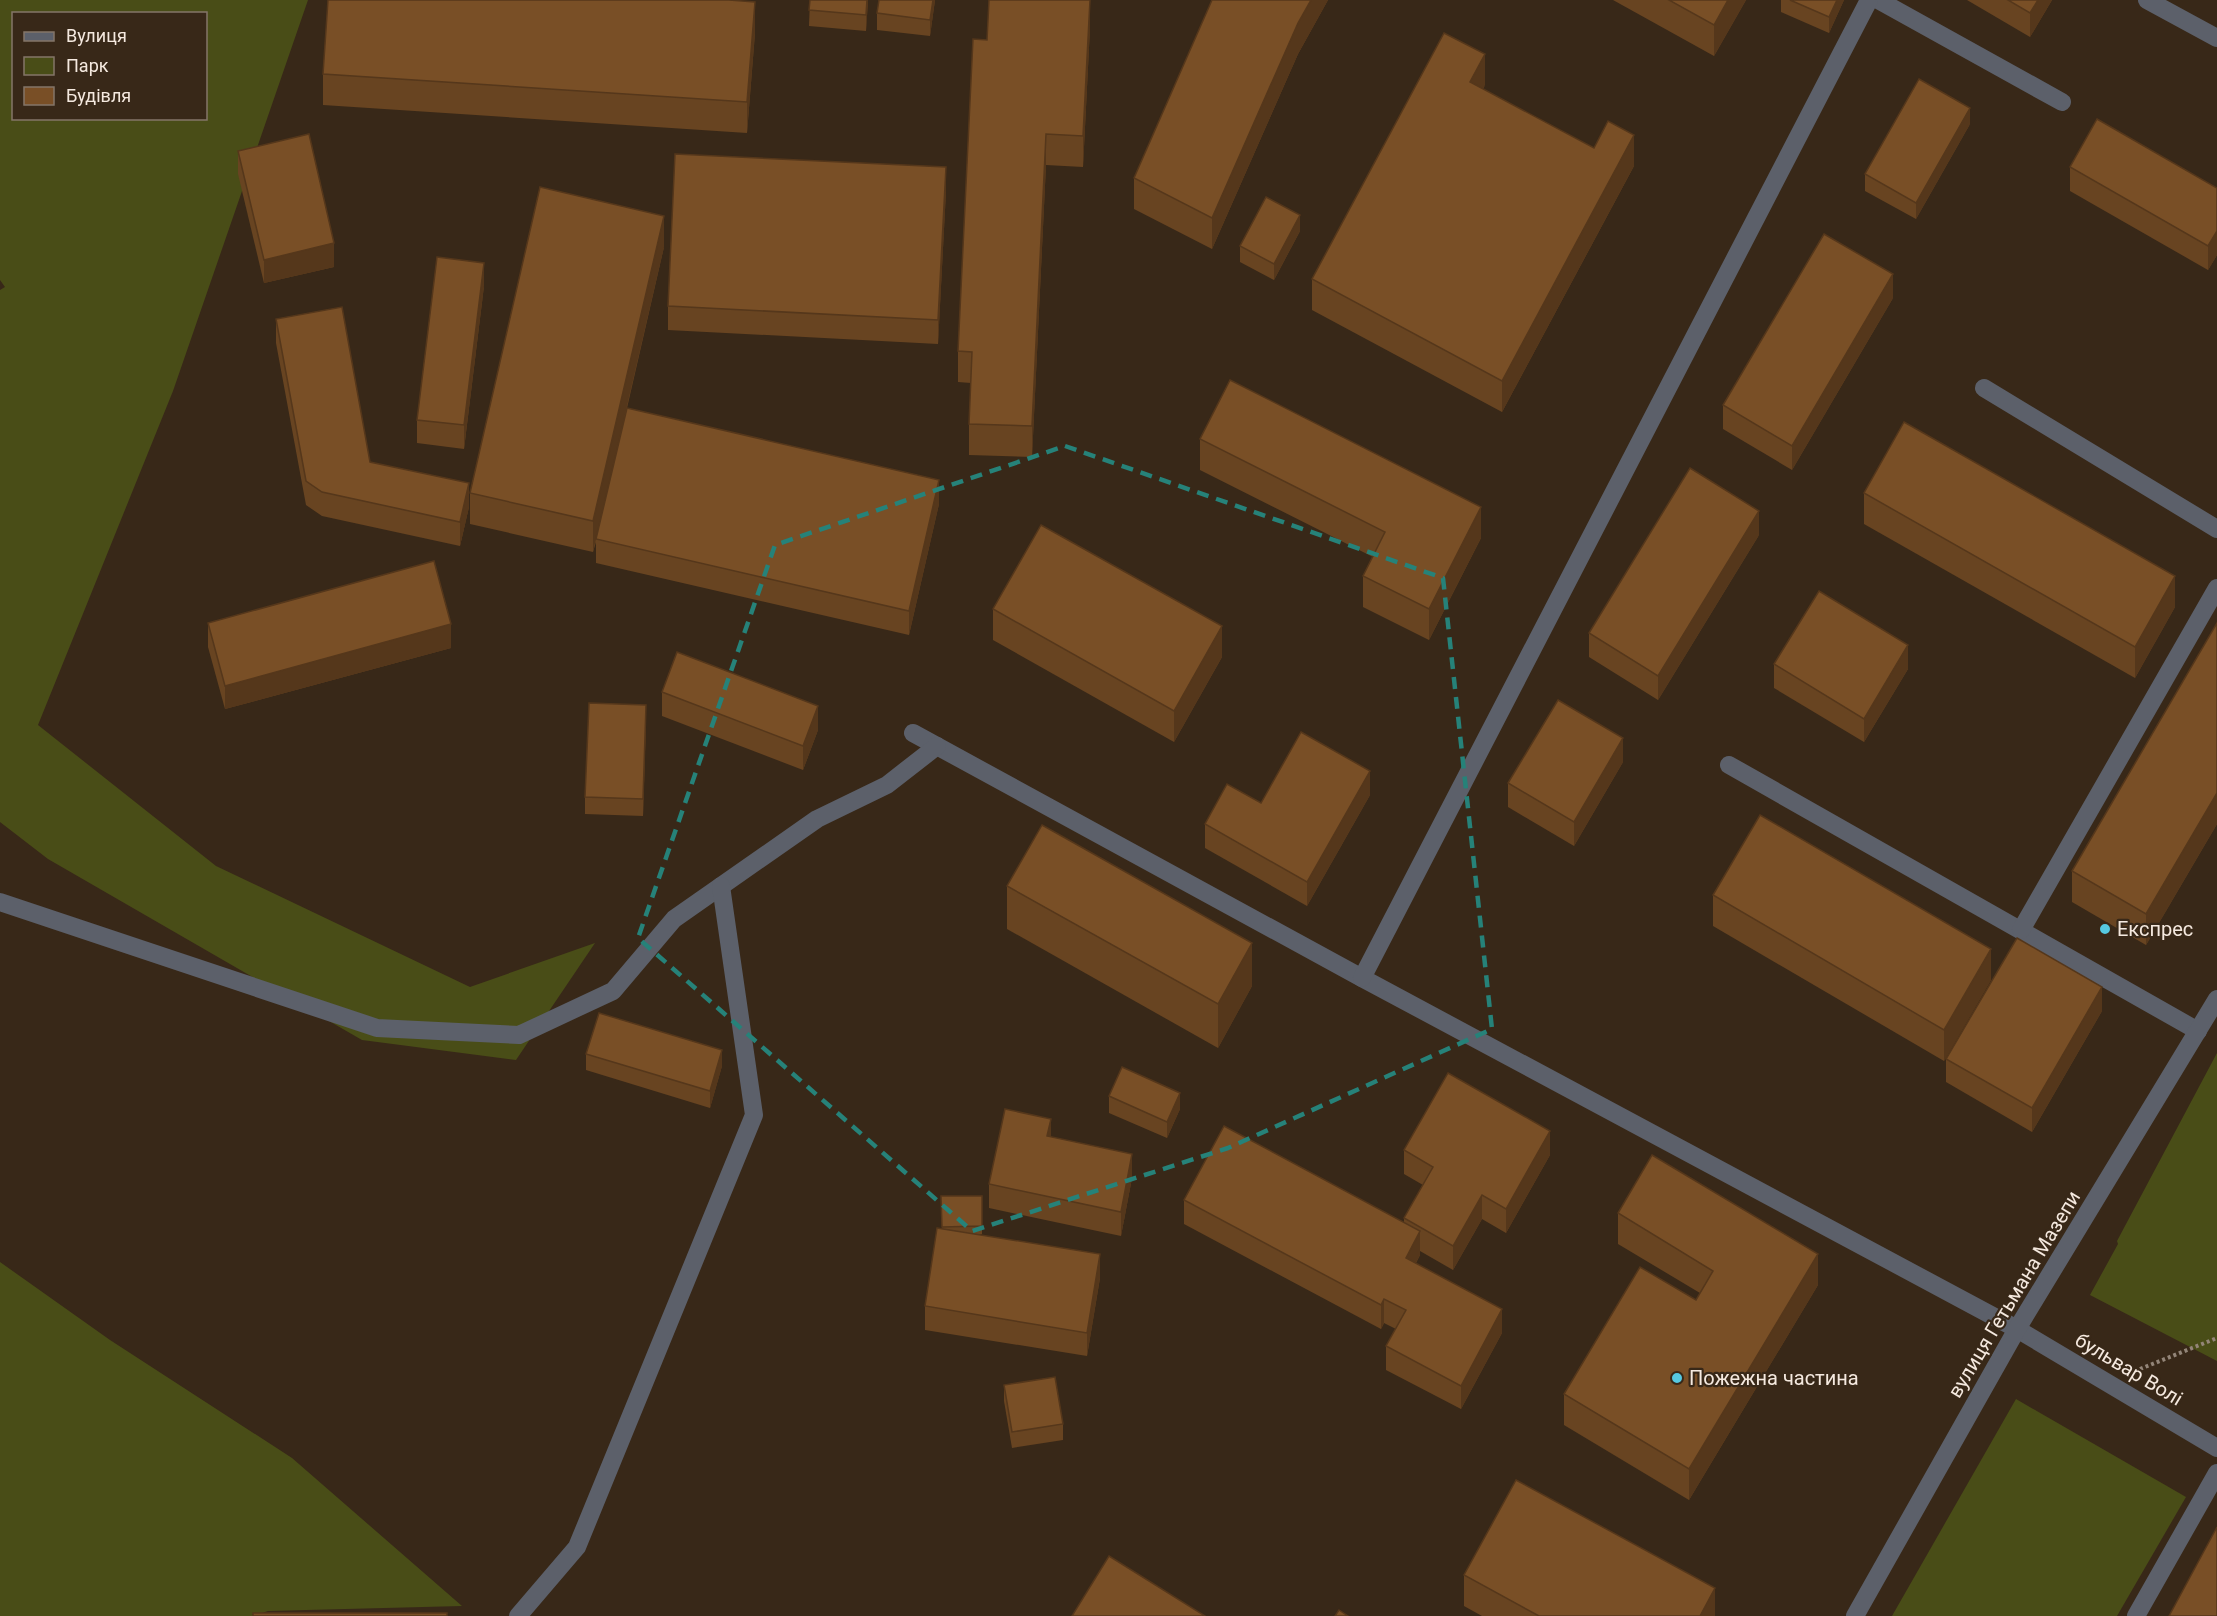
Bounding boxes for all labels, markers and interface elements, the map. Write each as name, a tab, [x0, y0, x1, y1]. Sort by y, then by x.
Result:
legend	[12, 12, 207, 120]
text: Вулиця	[66, 25, 127, 46]
text: Парк	[66, 55, 109, 76]
text: Будівля	[66, 85, 131, 106]
place label: Експрес	[2117, 917, 2193, 941]
marker: Експрес	[2098, 922, 2112, 936]
street label: вулиця Гетьмана Мазепи	[1943, 1186, 2085, 1402]
street label: бульвар Волі	[2071, 1328, 2187, 1410]
place label: Пожежна частина	[1689, 1366, 1859, 1390]
marker: Пожежна частина	[1670, 1371, 1684, 1385]

